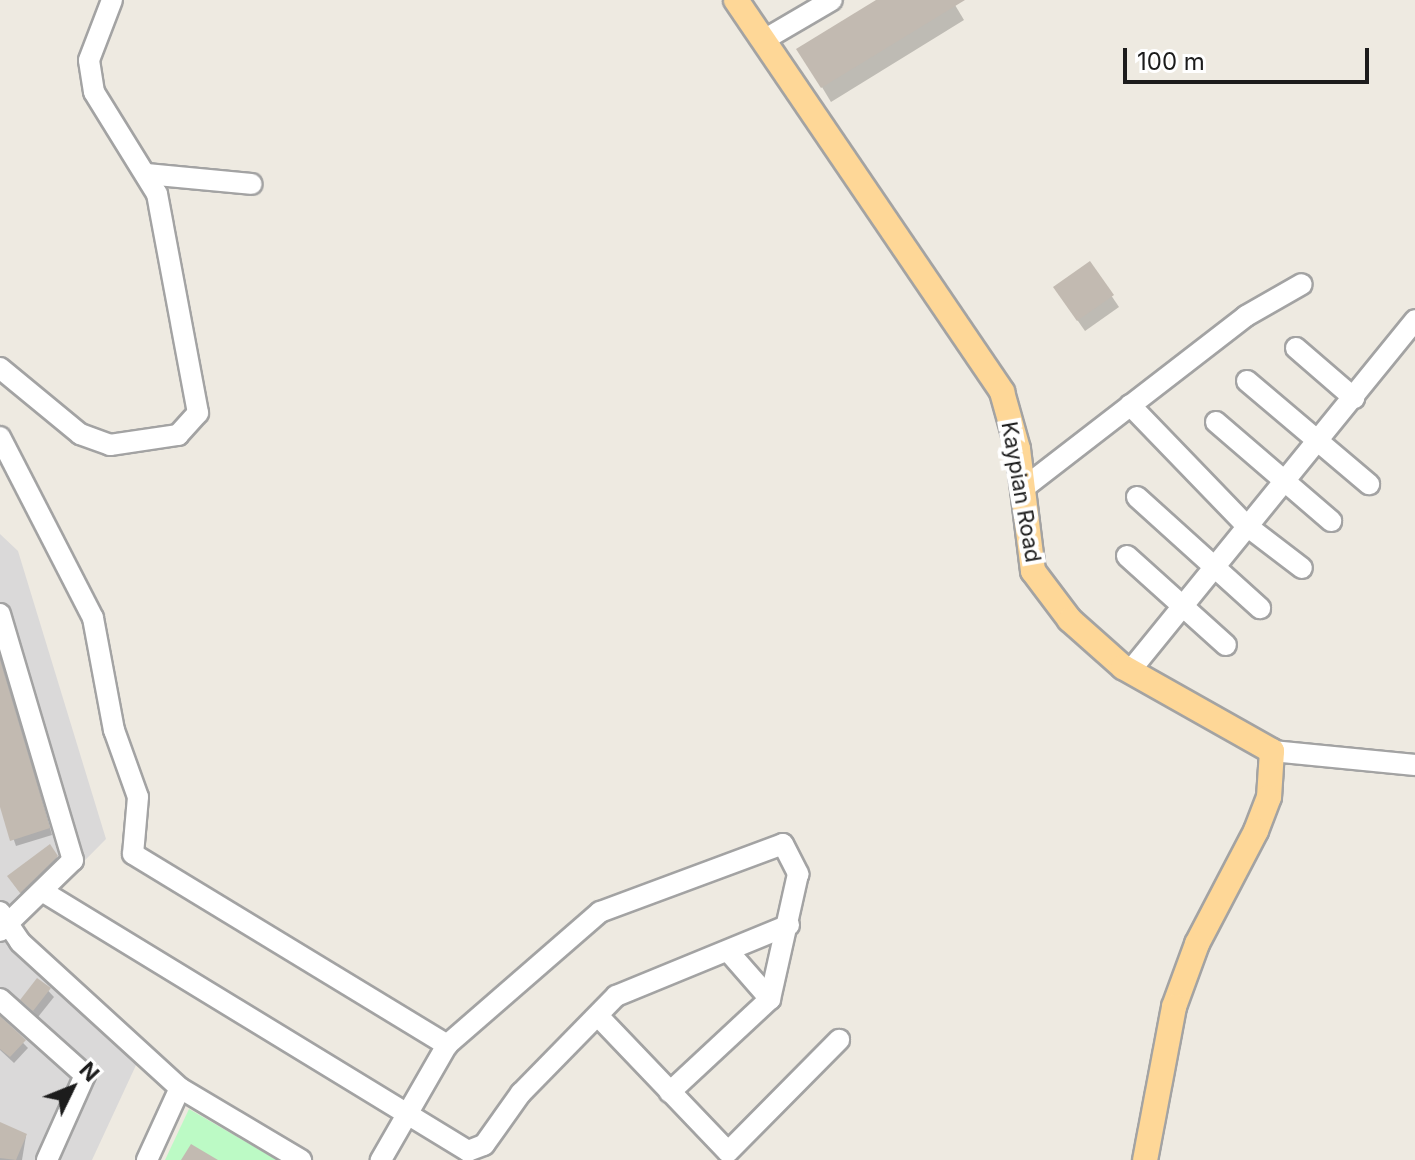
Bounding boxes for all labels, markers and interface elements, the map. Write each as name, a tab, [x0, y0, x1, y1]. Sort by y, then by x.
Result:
scale bar	[1127, 32, 1373, 82]
text: 100 m	[1137, 47, 1205, 76]
street label: Kaypian Road	[996, 420, 1046, 564]
north arrow	[32, 1048, 112, 1128]
text: N	[74, 1057, 105, 1087]

